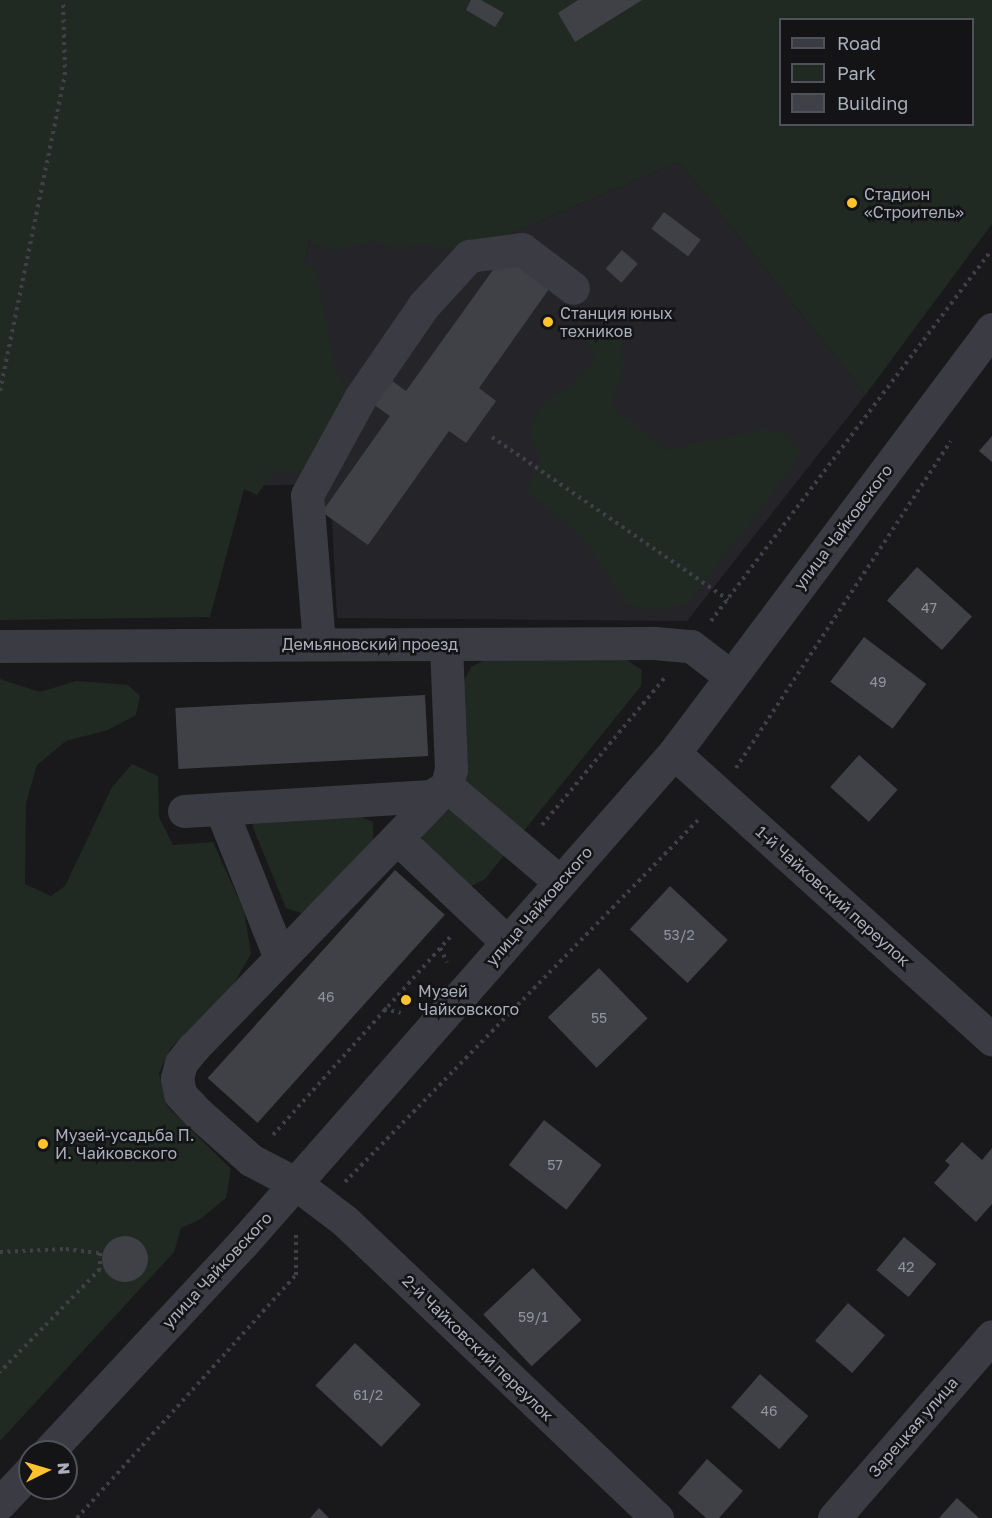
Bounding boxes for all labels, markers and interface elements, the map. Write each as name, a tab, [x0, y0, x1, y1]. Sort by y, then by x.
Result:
legend	[779, 18, 974, 126]
text: Road	[837, 32, 881, 54]
text: Park	[837, 62, 876, 84]
text: Building	[837, 92, 908, 114]
place label: Стадион «Строитель»	[864, 184, 964, 222]
marker: Стадион «Строитель»	[845, 196, 859, 210]
place label: Станция юных техников	[560, 303, 673, 341]
marker: Станция юных техников	[541, 315, 555, 329]
street label: улица Чайковского	[790, 461, 896, 593]
house number: 47	[921, 600, 937, 616]
street label: Демьяновский проезд	[282, 634, 458, 654]
house number: 49	[869, 674, 887, 690]
street label: 1-й Чайковский переулок	[752, 822, 914, 970]
street label: улица Чайковского	[482, 842, 596, 970]
house number: 53/2	[663, 927, 695, 943]
place label: Музей Чайковского	[418, 981, 519, 1019]
house number: 46	[317, 989, 335, 1005]
marker: Музей Чайковского	[399, 993, 413, 1007]
house number: 55	[591, 1010, 607, 1026]
place label: Музей-усадьба П. И. Чайковского	[55, 1125, 194, 1163]
marker: Музей-усадьба П. И. Чайковского	[36, 1137, 50, 1151]
house number: 57	[547, 1157, 563, 1173]
street label: улица Чайковского	[158, 1208, 276, 1332]
house number: 42	[898, 1259, 914, 1275]
street label: 2-й Чайковский переулок	[399, 1271, 557, 1425]
house number: 59/1	[518, 1309, 548, 1325]
street label: Зарецкая улица	[864, 1373, 962, 1481]
house number: 61/2	[353, 1387, 383, 1403]
house number: 46	[760, 1403, 778, 1419]
north arrow	[18, 1440, 78, 1500]
text: N	[53, 1462, 74, 1476]

